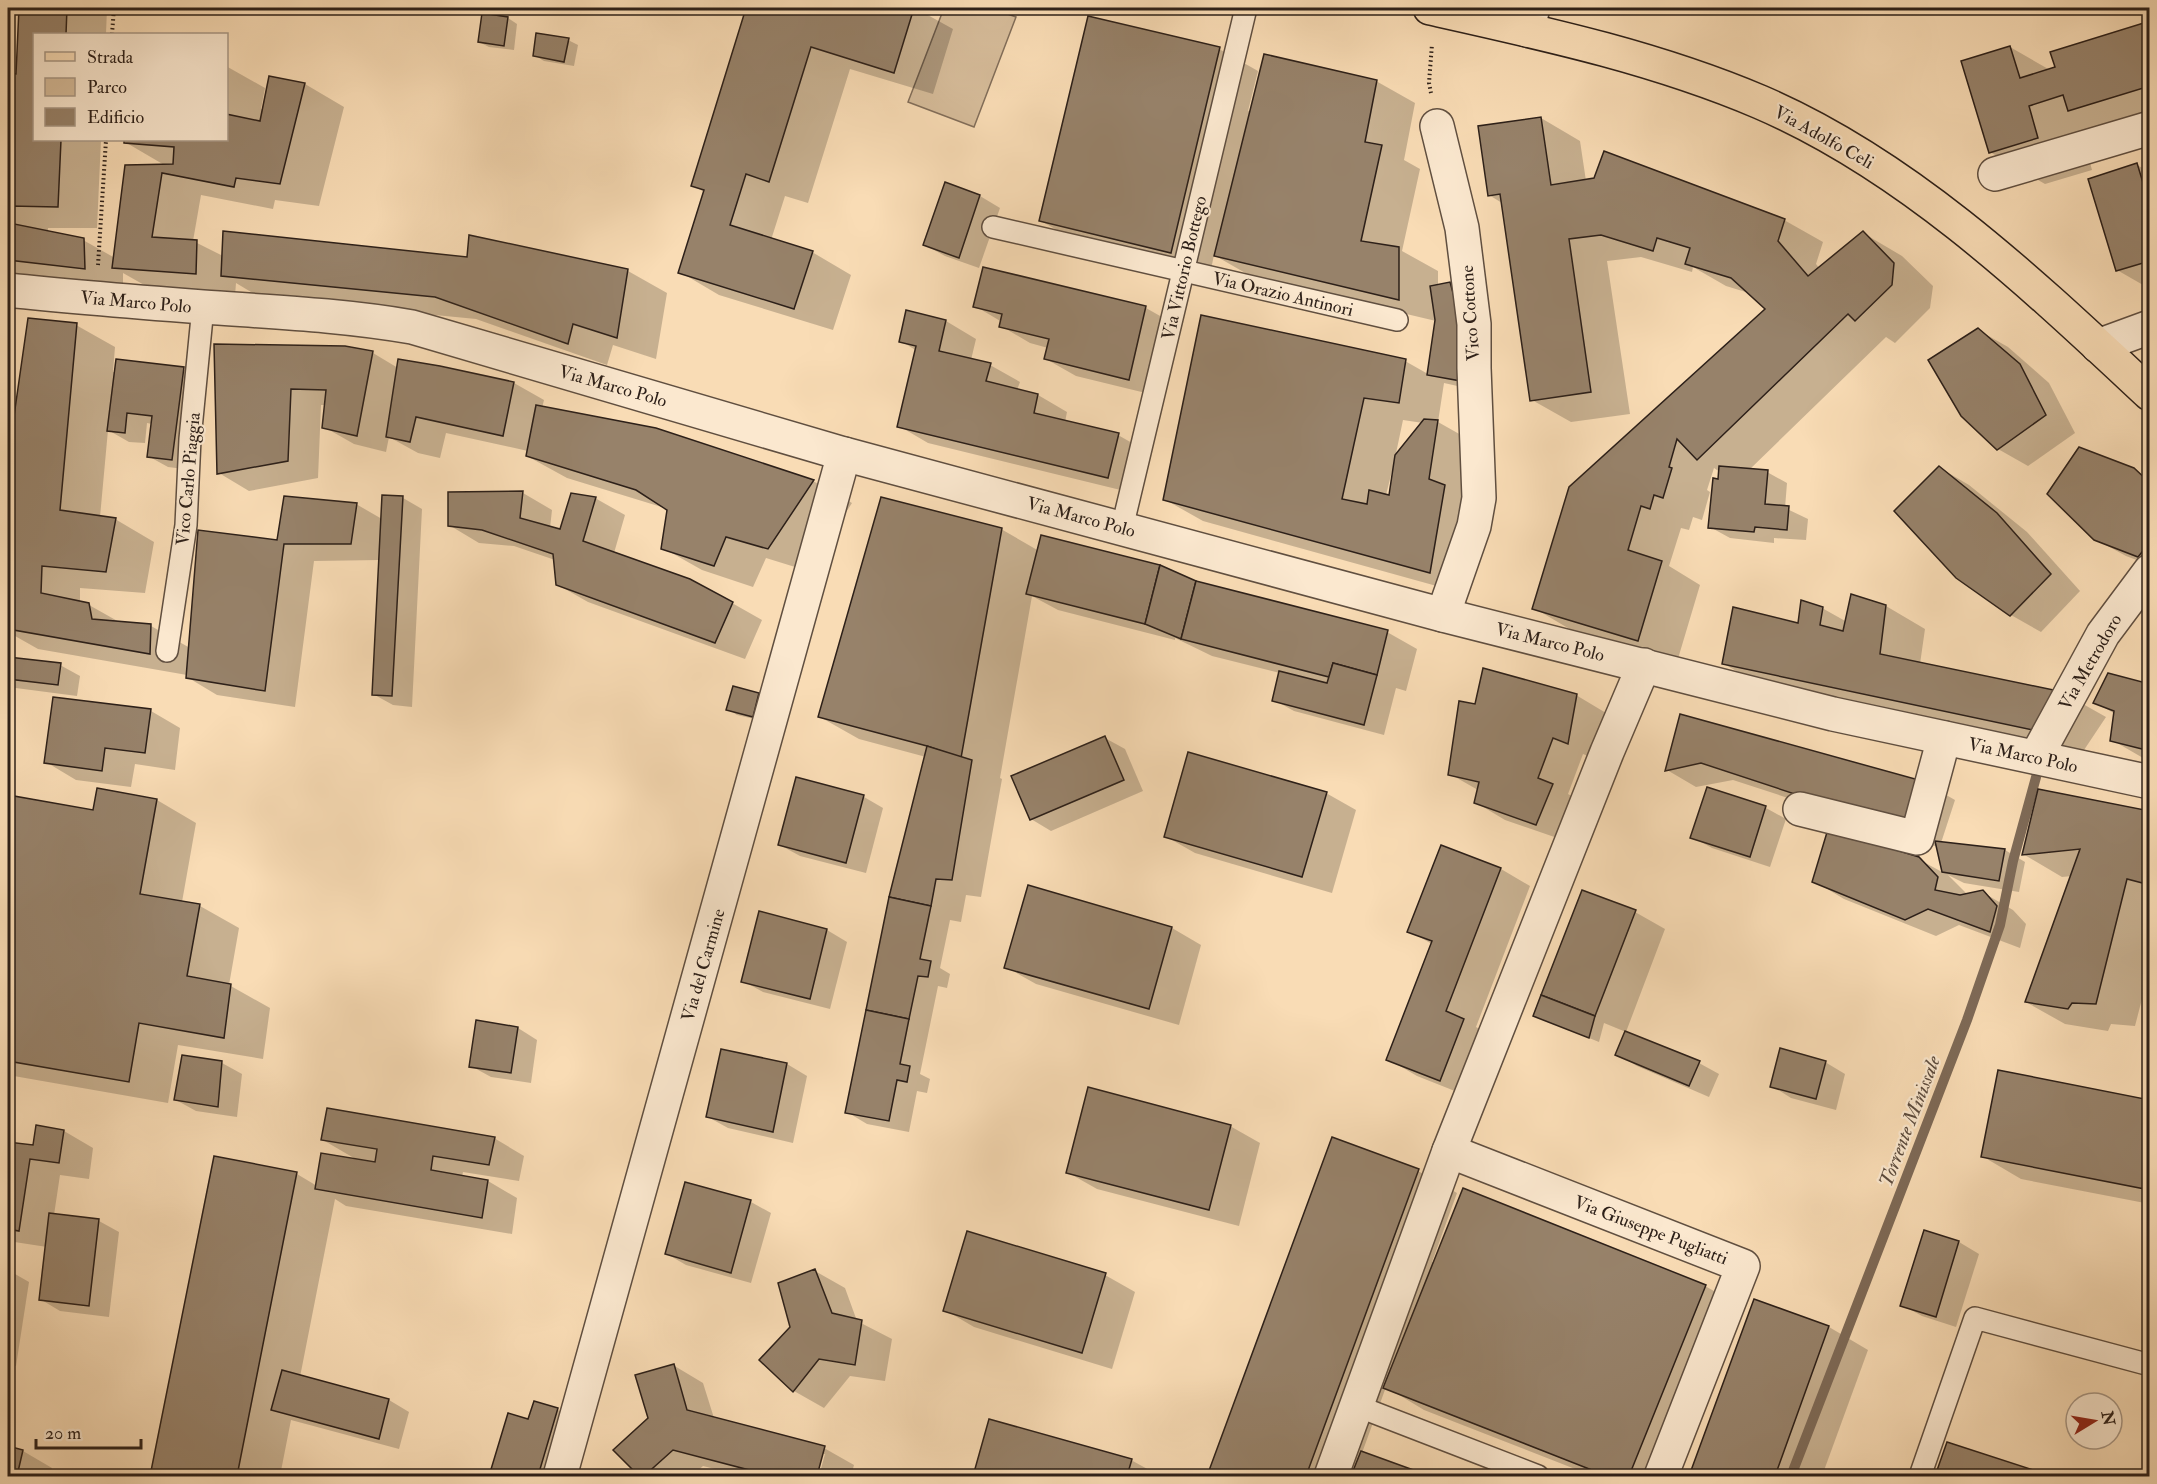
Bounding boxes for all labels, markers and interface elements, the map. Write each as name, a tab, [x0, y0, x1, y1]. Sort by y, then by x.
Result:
legend	[33, 33, 228, 141]
text: Strada	[87, 46, 134, 69]
text: Parco	[87, 76, 127, 99]
street label: Via Adolfo Celi	[1770, 101, 1878, 174]
text: Edificio	[87, 106, 144, 129]
street label: Via Vittorio Bottego	[1157, 193, 1212, 342]
street label: Vico Cottone	[1456, 264, 1485, 362]
street label: Via Orazio Antinori	[1210, 267, 1356, 322]
street label: Via Marco Polo	[79, 286, 193, 319]
street label: Via Marco Polo	[556, 360, 670, 413]
street label: Vico Carlo Piaggia	[171, 411, 206, 547]
street label: Via Marco Polo	[1024, 492, 1138, 543]
street label: Via Metrodoro	[2054, 610, 2127, 714]
street label: Via Marco Polo	[1493, 618, 1607, 667]
street label: Via Marco Polo	[1966, 733, 2080, 778]
street label: Via del Carmine	[676, 906, 731, 1024]
water label: Torrente Minissale	[1873, 1052, 1946, 1190]
street label: Via Giuseppe Pugliatti	[1571, 1191, 1731, 1270]
north arrow	[2064, 1391, 2124, 1451]
text: N	[2096, 1408, 2119, 1428]
scale bar	[36, 1412, 141, 1450]
text: 20 m	[45, 1422, 81, 1445]

